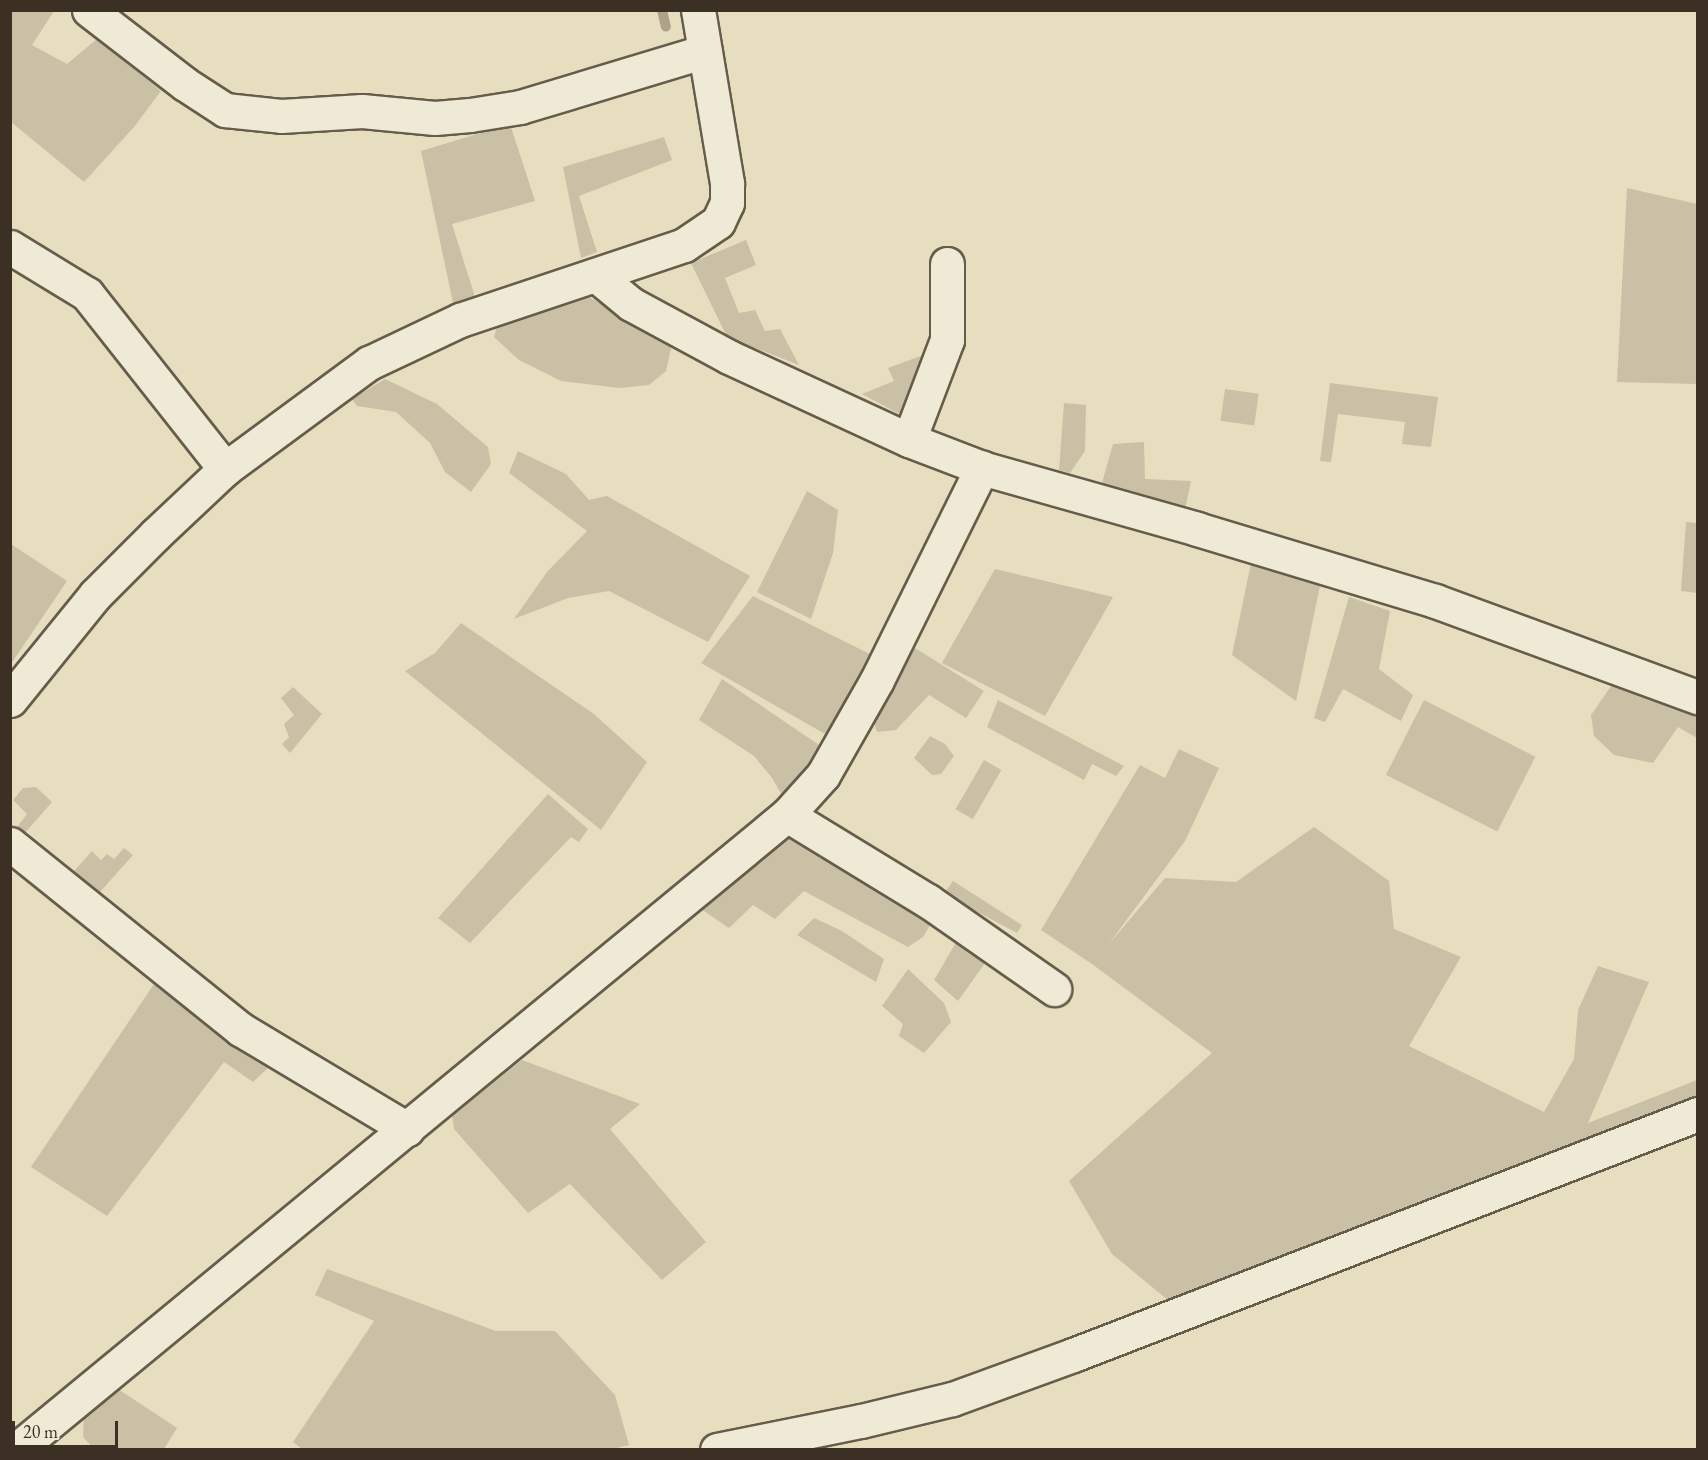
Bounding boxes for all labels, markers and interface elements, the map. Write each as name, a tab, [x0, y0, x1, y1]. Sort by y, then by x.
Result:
scale bar	[15, 1409, 122, 1447]
text: 20 m	[23, 1420, 58, 1443]

